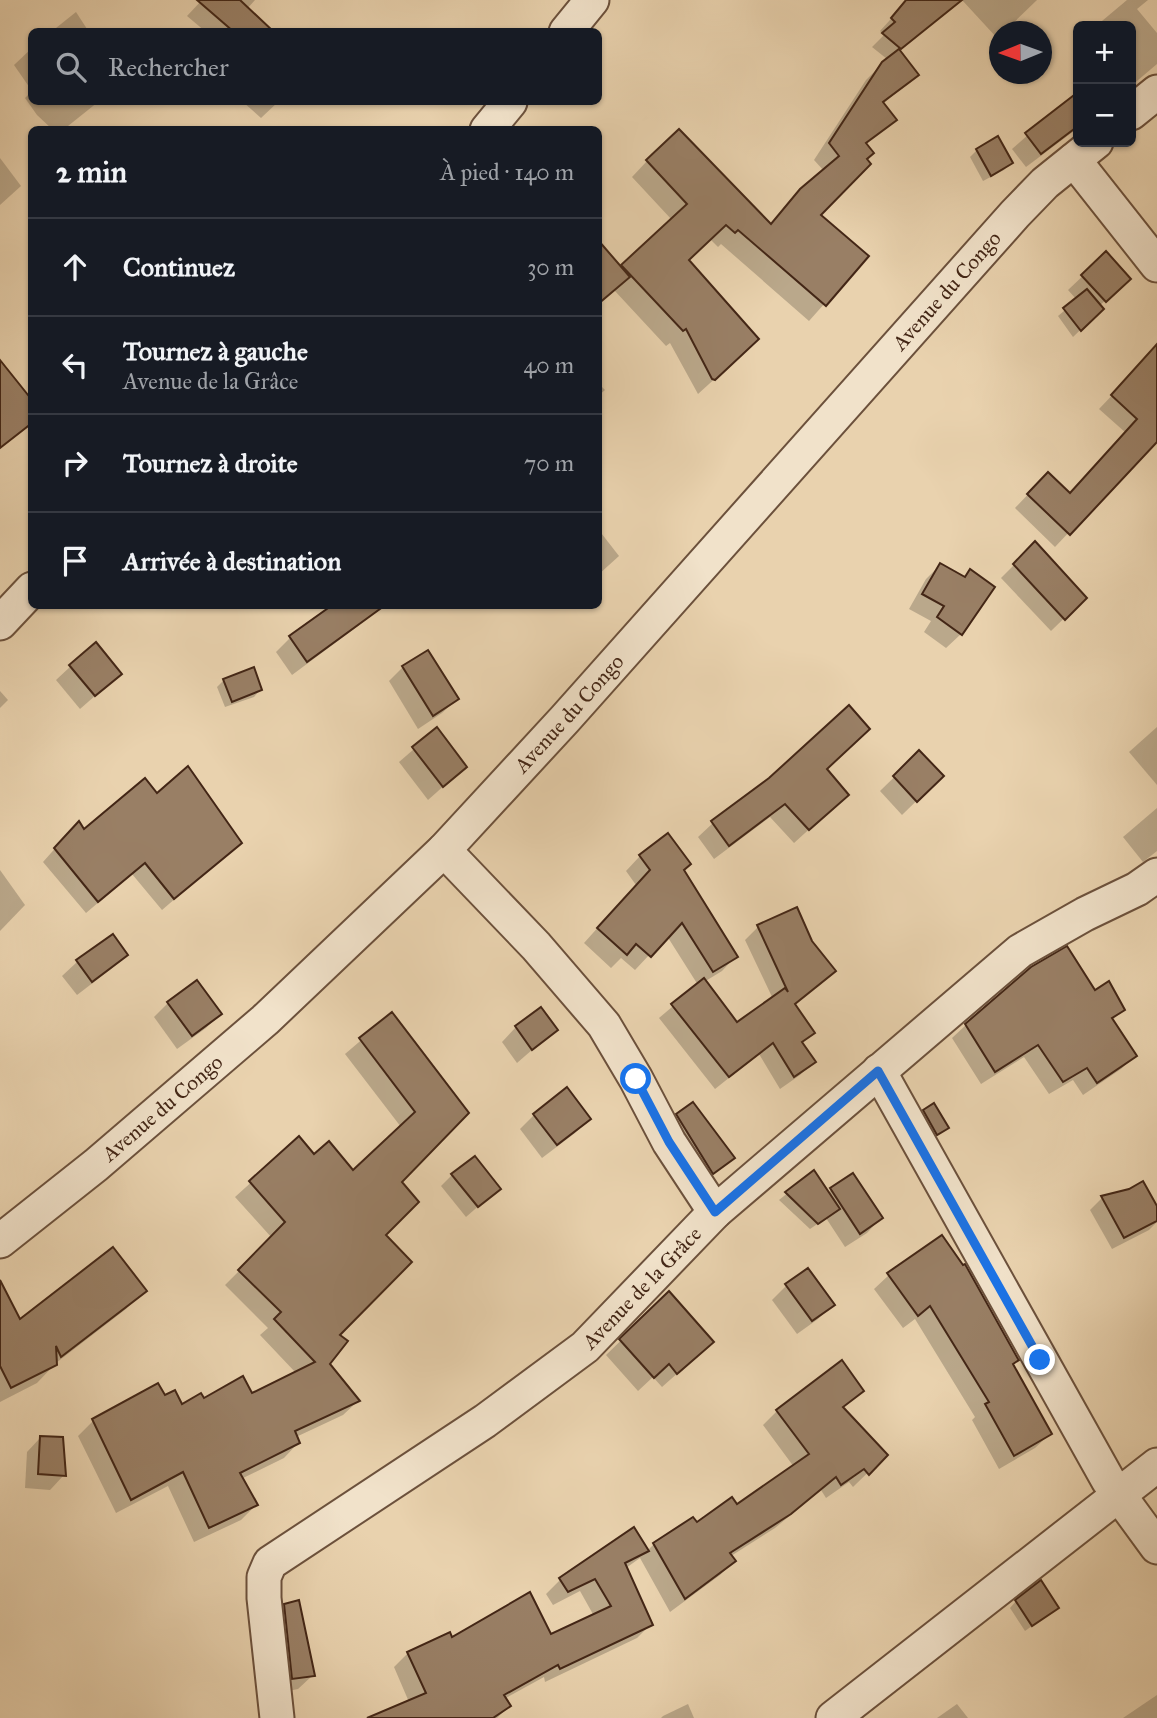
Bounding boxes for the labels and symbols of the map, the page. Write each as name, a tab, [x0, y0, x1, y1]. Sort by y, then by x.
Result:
north arrow	[989, 21, 1052, 84]
street label: Avenue du Congo	[886, 226, 1007, 356]
street label: Avenue du Congo	[508, 649, 630, 779]
street label: Avenue du Congo	[96, 1049, 228, 1168]
route start	[620, 1063, 651, 1094]
street label: Avenue de la Grâce	[576, 1221, 707, 1355]
route end	[1024, 1344, 1055, 1375]

